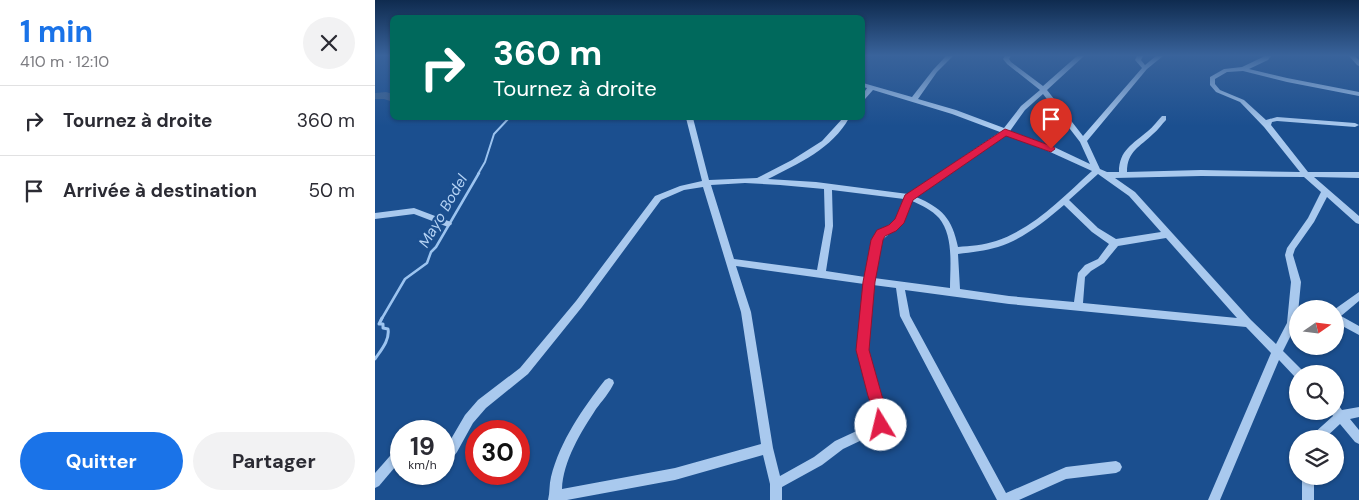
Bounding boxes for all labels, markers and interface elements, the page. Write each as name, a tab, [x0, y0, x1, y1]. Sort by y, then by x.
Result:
text: 1 min	[20, 12, 93, 51]
button: close	[303, 17, 355, 69]
text: 360 m	[493, 30, 602, 76]
icon: right	[410, 35, 475, 100]
text: 410 m · 12:10	[20, 51, 109, 72]
text: Tournez à droite	[493, 74, 657, 103]
pin	[1030, 98, 1072, 149]
icon: arrive	[1037, 105, 1065, 133]
icon: right	[20, 107, 48, 135]
text: Tournez à droite	[63, 108, 213, 133]
text: 360 m	[297, 108, 355, 133]
water label: Mayo Bodel	[414, 170, 472, 251]
icon: arrive	[20, 177, 48, 205]
text: Arrivée à destination	[63, 178, 257, 203]
text: 50 m	[308, 178, 355, 203]
north arrow	[1289, 300, 1344, 355]
map controls	[1289, 300, 1344, 485]
button: search	[1289, 365, 1344, 420]
position arrow	[854, 398, 906, 450]
speed limit sign: 30	[465, 420, 530, 485]
text: 19	[410, 430, 435, 463]
button: layers	[1289, 430, 1344, 485]
button: Quitter	[20, 432, 183, 490]
button: Partager	[193, 432, 355, 490]
text: km/h	[408, 457, 437, 473]

